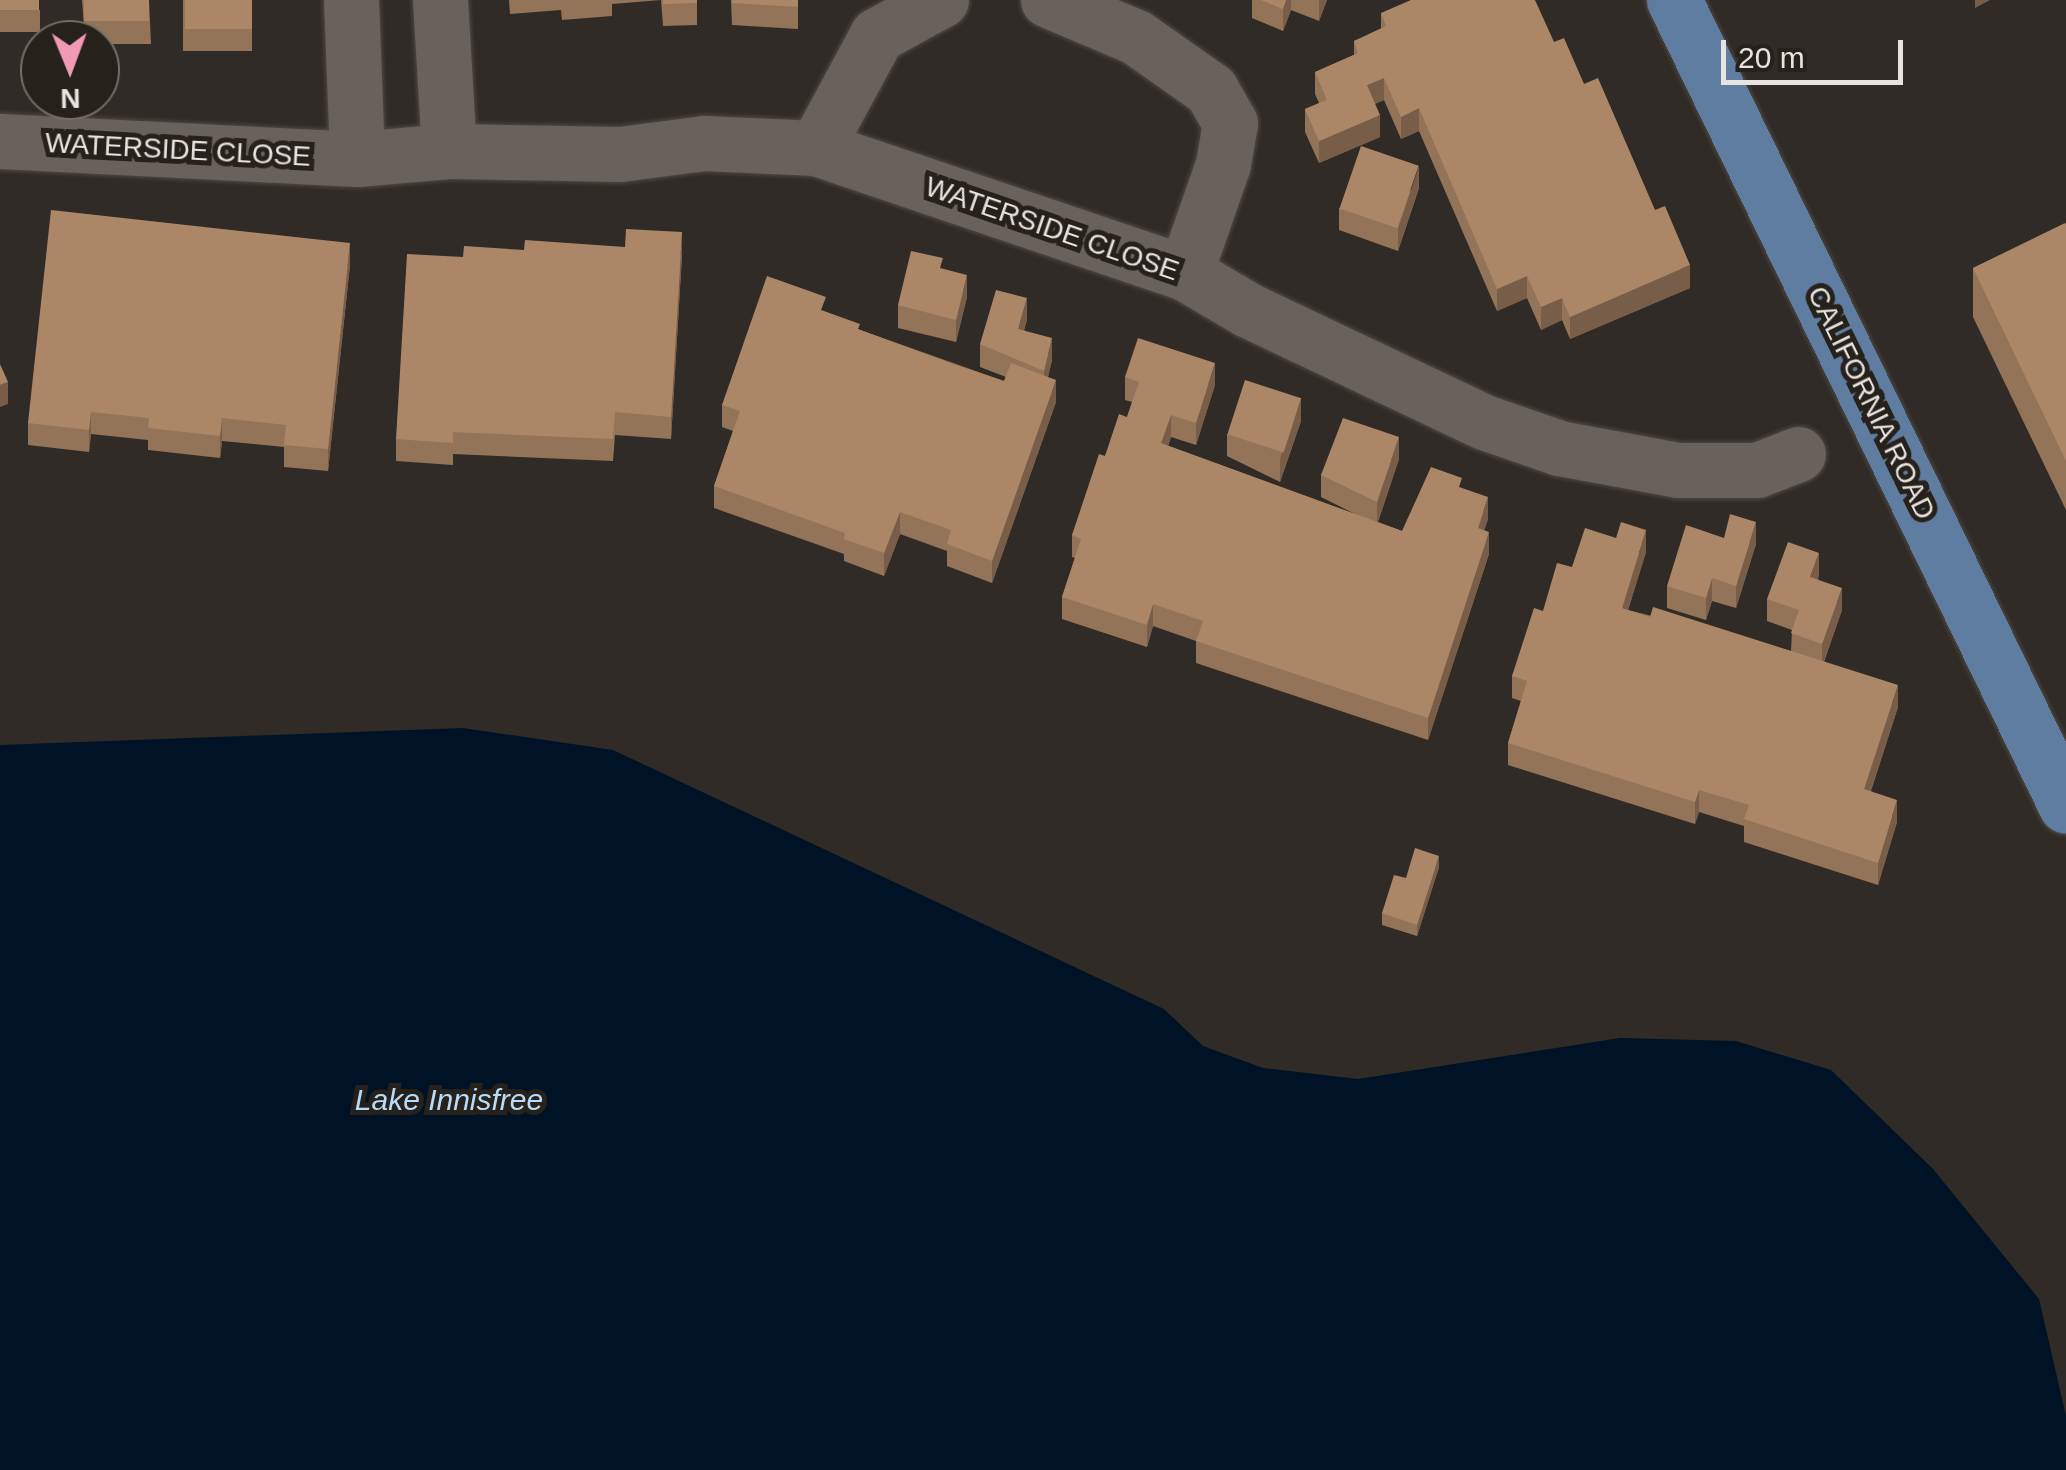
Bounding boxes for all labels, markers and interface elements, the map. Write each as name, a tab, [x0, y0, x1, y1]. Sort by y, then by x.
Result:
north arrow	[20, 20, 120, 120]
scale bar	[1726, 20, 1908, 82]
text: 20 m	[1738, 41, 1805, 74]
text: N	[60, 83, 81, 114]
street label: WATERSIDE CLOSE	[44, 126, 312, 174]
street label: WATERSIDE CLOSE	[921, 170, 1183, 288]
street label: CALIFORNIA ROAD	[1800, 280, 1942, 526]
water label: Lake Innisfree	[355, 1082, 543, 1118]

